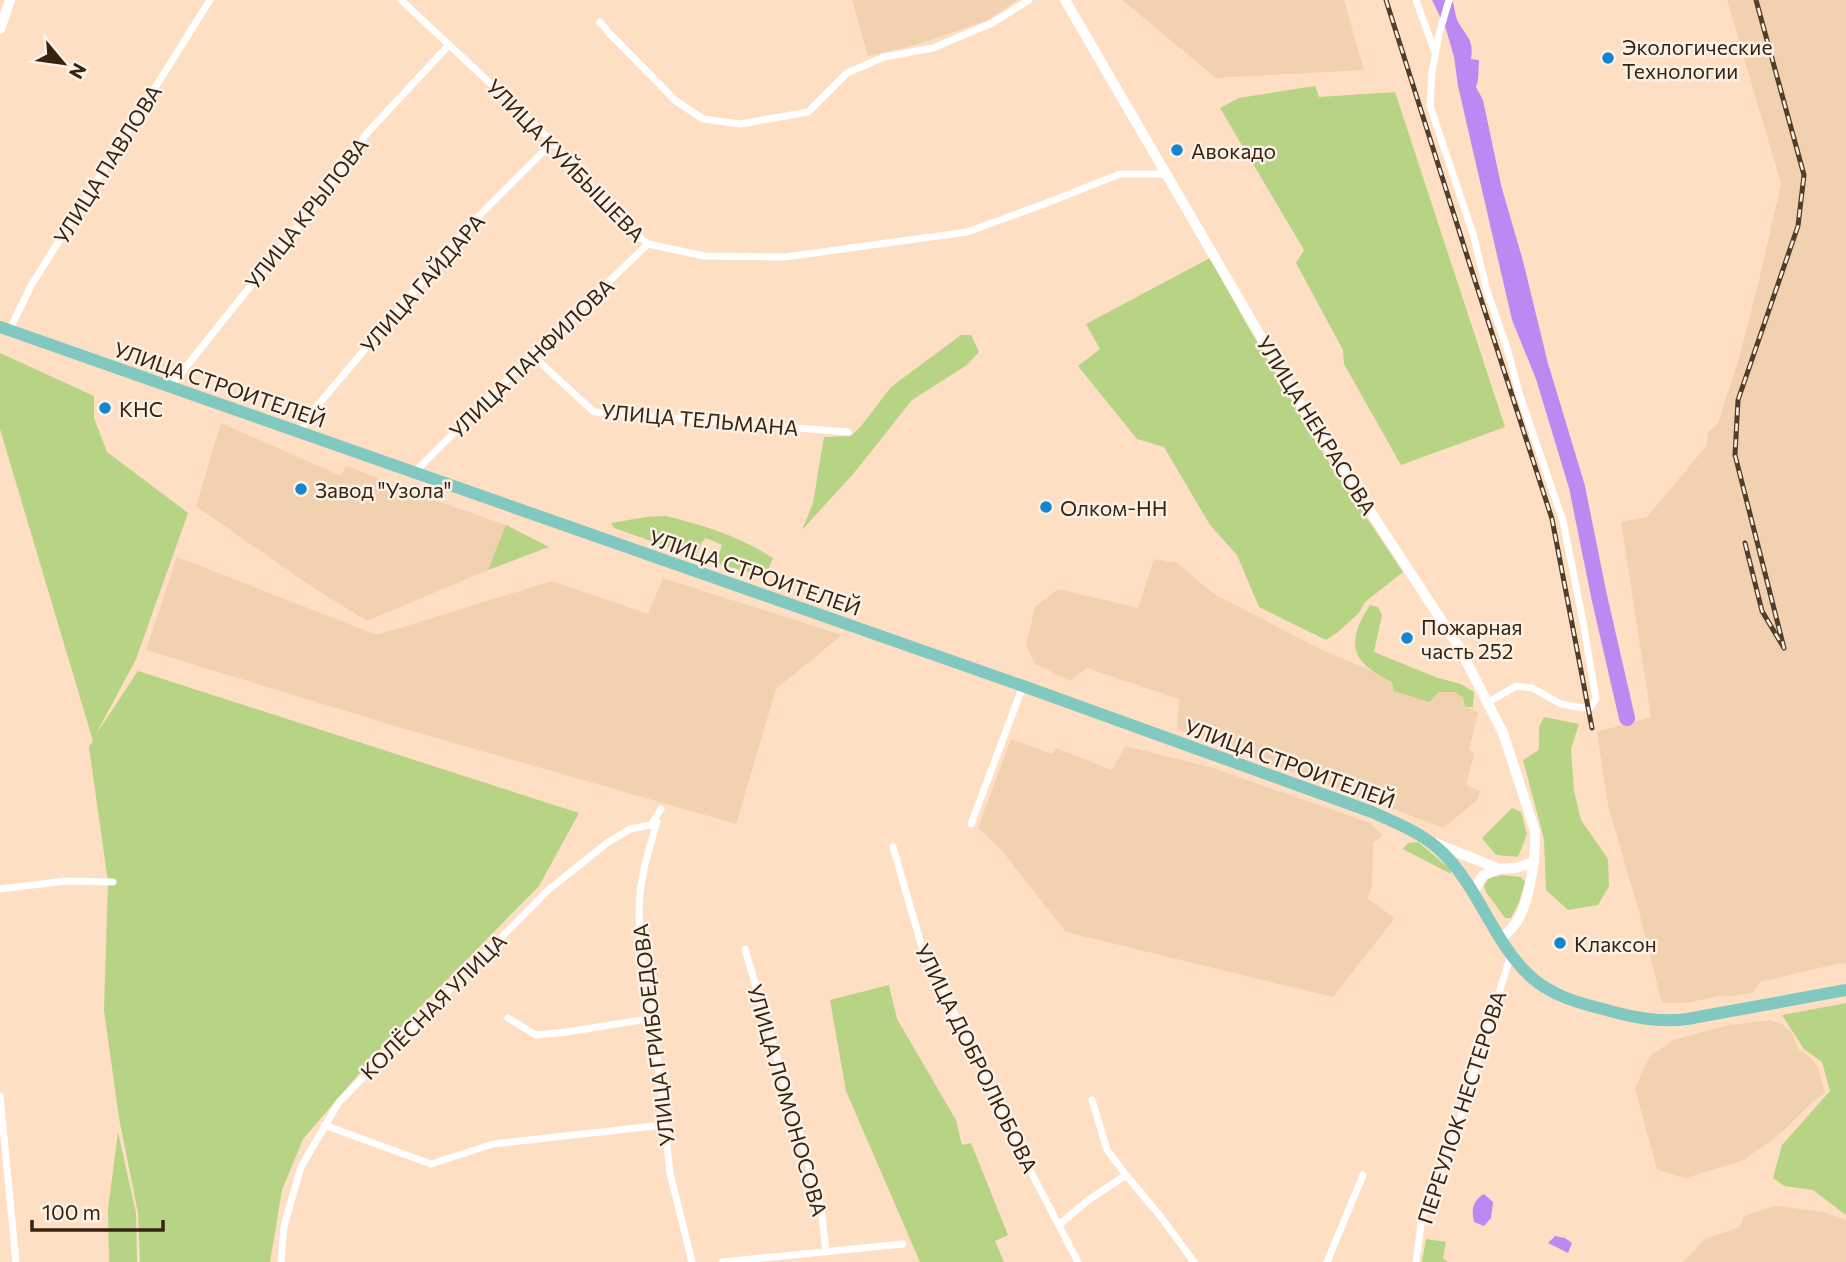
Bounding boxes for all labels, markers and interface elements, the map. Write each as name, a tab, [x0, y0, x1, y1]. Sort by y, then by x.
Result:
north arrow	[28, 28, 98, 98]
place label: Экологические Технологии	[1622, 34, 1772, 83]
marker: Экологические Технологии	[1600, 50, 1616, 66]
text: N	[65, 60, 92, 83]
street label: УЛИЦА КУЙБЫШЕВА	[482, 73, 650, 247]
street label: УЛИЦА ПАВЛОВА	[48, 80, 166, 248]
street label: УЛИЦА КРЫЛОВА	[239, 132, 373, 294]
place label: Авокадо	[1191, 138, 1276, 163]
marker: Авокадо	[1169, 142, 1185, 158]
street label: УЛИЦА ГАЙДАРА	[355, 208, 489, 358]
street label: УЛИЦА ПАНФИЛОВА	[444, 273, 618, 443]
street label: УЛИЦА НЕКРАСОВА	[1252, 331, 1382, 519]
street label: УЛИЦА СТРОИТЕЛЕЙ	[111, 336, 329, 432]
place label: КНС	[119, 396, 163, 421]
street label: УЛИЦА ТЕЛЬМАНА	[600, 398, 800, 440]
marker: КНС	[97, 400, 113, 416]
place label: Завод "Узола"	[315, 477, 452, 502]
marker: Завод "Узола"	[293, 481, 309, 497]
place label: Олком-НН	[1060, 495, 1168, 520]
marker: Олком-НН	[1038, 499, 1054, 515]
street label: УЛИЦА СТРОИТЕЛЕЙ	[646, 524, 864, 620]
place label: Пожарная часть 252	[1421, 614, 1522, 663]
marker: Пожарная часть 252	[1399, 630, 1415, 646]
street label: УЛИЦА СТРОИТЕЛЕЙ	[1181, 713, 1399, 813]
street label: УЛИЦА ГРИБОЕДОВА	[627, 922, 679, 1148]
street label: КОЛЁСНАЯ УЛИЦА	[355, 928, 511, 1084]
place label: Клаксон	[1574, 931, 1657, 956]
marker: Клаксон	[1552, 935, 1568, 951]
street label: УЛИЦА ДОБРОЛЮБОВА	[911, 939, 1043, 1177]
street label: УЛИЦА ЛОМОНОСОВА	[743, 981, 833, 1219]
street label: ПЕРЕУЛОК НЕСТЕРОВА	[1411, 987, 1511, 1227]
scale bar	[32, 1188, 163, 1232]
text: 100 m	[42, 1199, 101, 1224]

